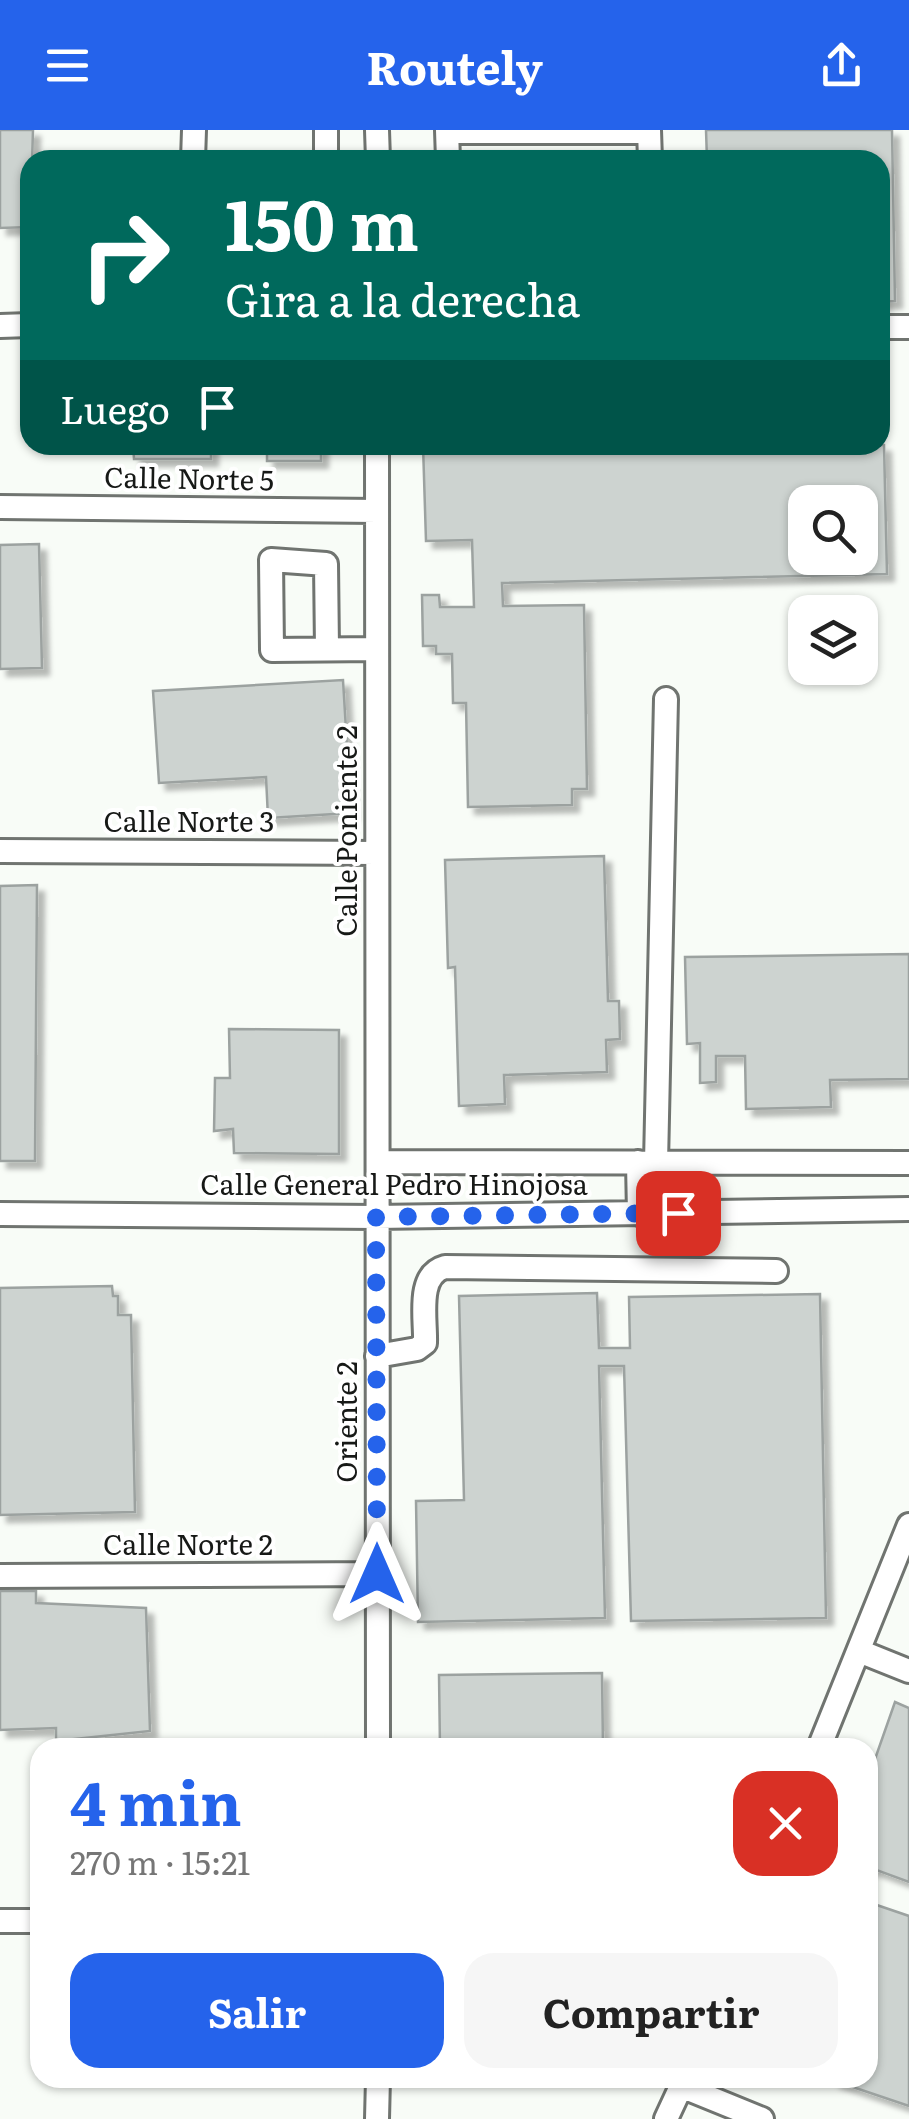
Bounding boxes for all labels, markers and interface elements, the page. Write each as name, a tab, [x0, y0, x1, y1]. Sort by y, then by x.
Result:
text: Routely	[366, 32, 543, 99]
icon: menu	[40, 38, 95, 93]
icon: share	[814, 38, 869, 93]
text: 150 m	[225, 169, 419, 273]
icon: right	[60, 190, 190, 320]
text: Gira a la derecha	[225, 264, 580, 331]
text: Luego	[60, 379, 170, 436]
icon: arrive	[190, 380, 245, 435]
street label: Calle Norte 5	[104, 455, 274, 499]
map controls	[788, 485, 878, 685]
button: search	[788, 485, 878, 575]
button: layers	[788, 595, 878, 685]
street label: Calle Poniente 2	[324, 725, 366, 937]
street label: Calle Norte 3	[104, 799, 274, 841]
street label: Calle General Pedro Hinojosa	[200, 1162, 588, 1204]
pin	[636, 1171, 721, 1256]
icon: arrive	[651, 1186, 706, 1241]
street label: Oriente 2	[324, 1361, 366, 1483]
street label: Calle Norte 2	[103, 1522, 273, 1564]
position arrow	[325, 1522, 429, 1626]
text: 4 min	[70, 1755, 242, 1844]
button: close	[733, 1771, 838, 1876]
text: 270 m · 15:21	[70, 1837, 250, 1885]
button: Salir	[70, 1953, 444, 2068]
button: Compartir	[464, 1953, 838, 2068]

